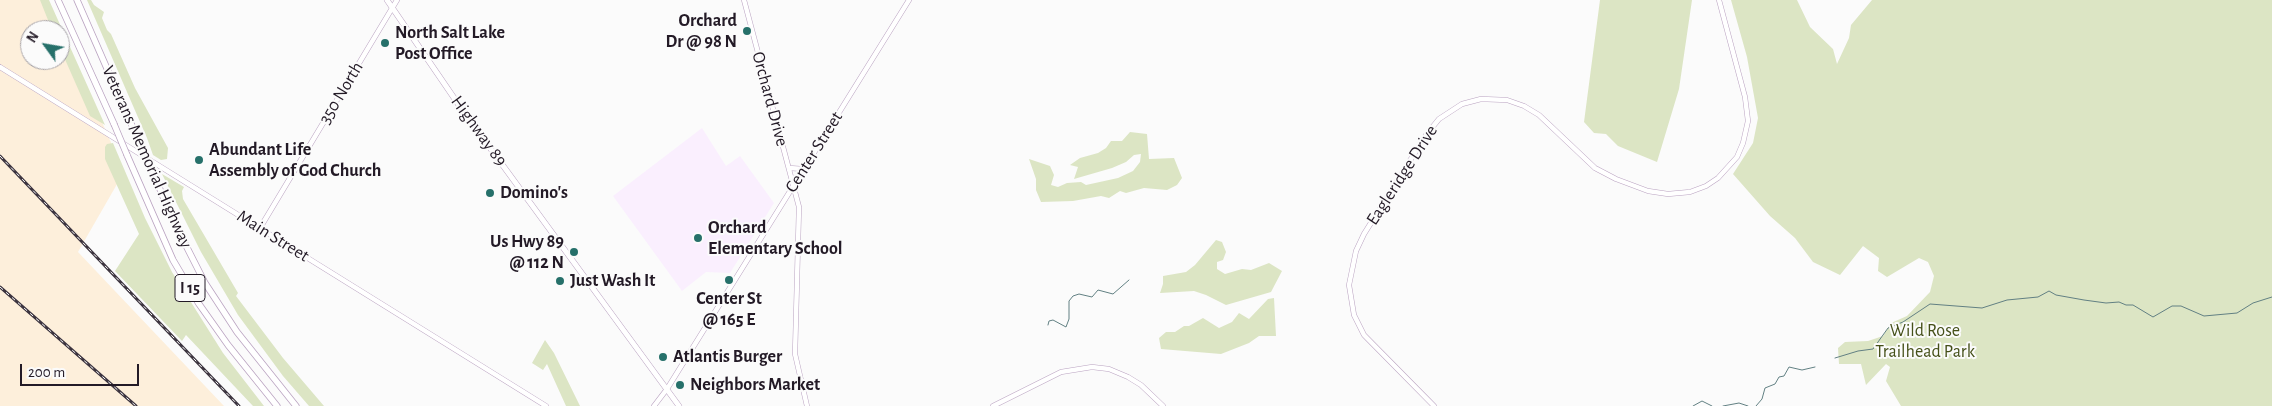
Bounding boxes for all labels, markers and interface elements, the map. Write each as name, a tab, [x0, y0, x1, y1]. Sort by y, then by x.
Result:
place label: Orchard Dr @ 98 N	[666, 10, 737, 52]
north arrow	[20, 20, 70, 70]
place label: North Salt Lake Post Office	[395, 22, 505, 64]
marker: Orchard Dr @ 98 N	[741, 25, 753, 37]
text: N	[25, 30, 42, 45]
marker: North Salt Lake Post Office	[379, 37, 391, 49]
street label: Orchard Drive	[747, 49, 793, 149]
street label: 350 North	[314, 58, 368, 128]
street label: Veterans Memorial Highway	[97, 62, 197, 252]
street label: Highway 89	[446, 91, 512, 171]
street label: Center Street	[781, 107, 847, 197]
street label: Eagleridge Drive	[1362, 121, 1442, 229]
place label: Abundant Life Assembly of God Church	[209, 139, 381, 182]
marker: Abundant Life Assembly of God Church	[193, 154, 205, 166]
place label: Domino's	[500, 182, 568, 204]
marker: Domino's	[484, 187, 496, 199]
street label: Main Street	[233, 205, 313, 267]
place label: Orchard Elementary School	[708, 217, 843, 260]
place label: Us Hwy 89 @ 112 N	[490, 231, 564, 274]
marker: Orchard Elementary School	[692, 232, 704, 244]
marker: Us Hwy 89 @ 112 N	[568, 246, 580, 258]
place label: Just Wash It	[570, 270, 655, 292]
road number: I 15	[175, 274, 205, 302]
marker: Center St @ 165 E	[723, 274, 735, 286]
marker: Just Wash It	[554, 275, 566, 287]
place label: Center St @ 165 E	[696, 288, 762, 330]
park label: Wild Rose Trailhead Park	[1875, 320, 1975, 362]
place label: Atlantis Burger	[673, 346, 782, 368]
marker: Atlantis Burger	[657, 351, 669, 363]
scale bar	[22, 354, 141, 386]
text: 200 m	[28, 365, 65, 380]
place label: Neighbors Market	[690, 374, 820, 396]
marker: Neighbors Market	[674, 379, 686, 391]

